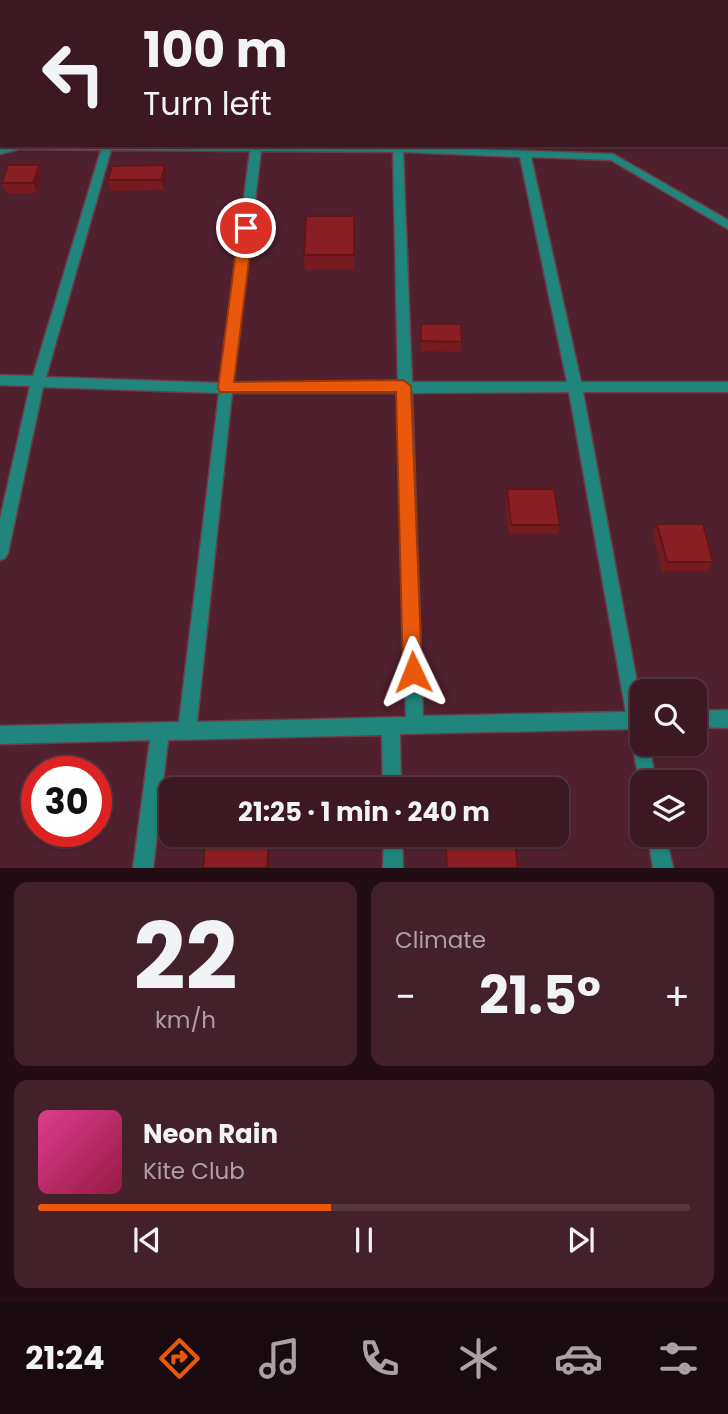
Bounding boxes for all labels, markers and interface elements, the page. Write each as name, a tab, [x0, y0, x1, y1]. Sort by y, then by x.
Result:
text: 100 m	[143, 16, 288, 84]
icon: left	[28, 28, 119, 119]
text: Turn left	[143, 81, 272, 126]
pin	[216, 198, 276, 258]
icon: arrive	[227, 209, 265, 247]
position arrow	[376, 635, 450, 709]
map controls	[630, 679, 707, 847]
button: search	[630, 679, 707, 756]
speed limit sign: 30	[21, 756, 112, 847]
button: layers	[630, 770, 707, 847]
text: 21:25 · 1 min · 240 m	[238, 794, 490, 830]
text: 22	[134, 893, 237, 1021]
text: Climate	[395, 924, 486, 956]
text: 21.5°	[479, 959, 601, 1032]
text: −	[395, 970, 416, 1023]
text: +	[664, 970, 690, 1023]
text: km/h	[155, 1004, 216, 1036]
text: Neon Rain	[143, 1116, 278, 1152]
text: Kite Club	[143, 1155, 245, 1187]
icon: previous	[128, 1221, 166, 1259]
icon: pause	[345, 1221, 383, 1259]
icon: next	[562, 1221, 600, 1259]
icon: directions	[155, 1334, 204, 1383]
icon: music	[255, 1334, 304, 1383]
icon: phone	[355, 1334, 404, 1383]
icon: climate	[454, 1334, 503, 1383]
icon: car	[554, 1334, 603, 1383]
icon: filters	[654, 1334, 703, 1383]
text: 21:24	[25, 1335, 105, 1380]

